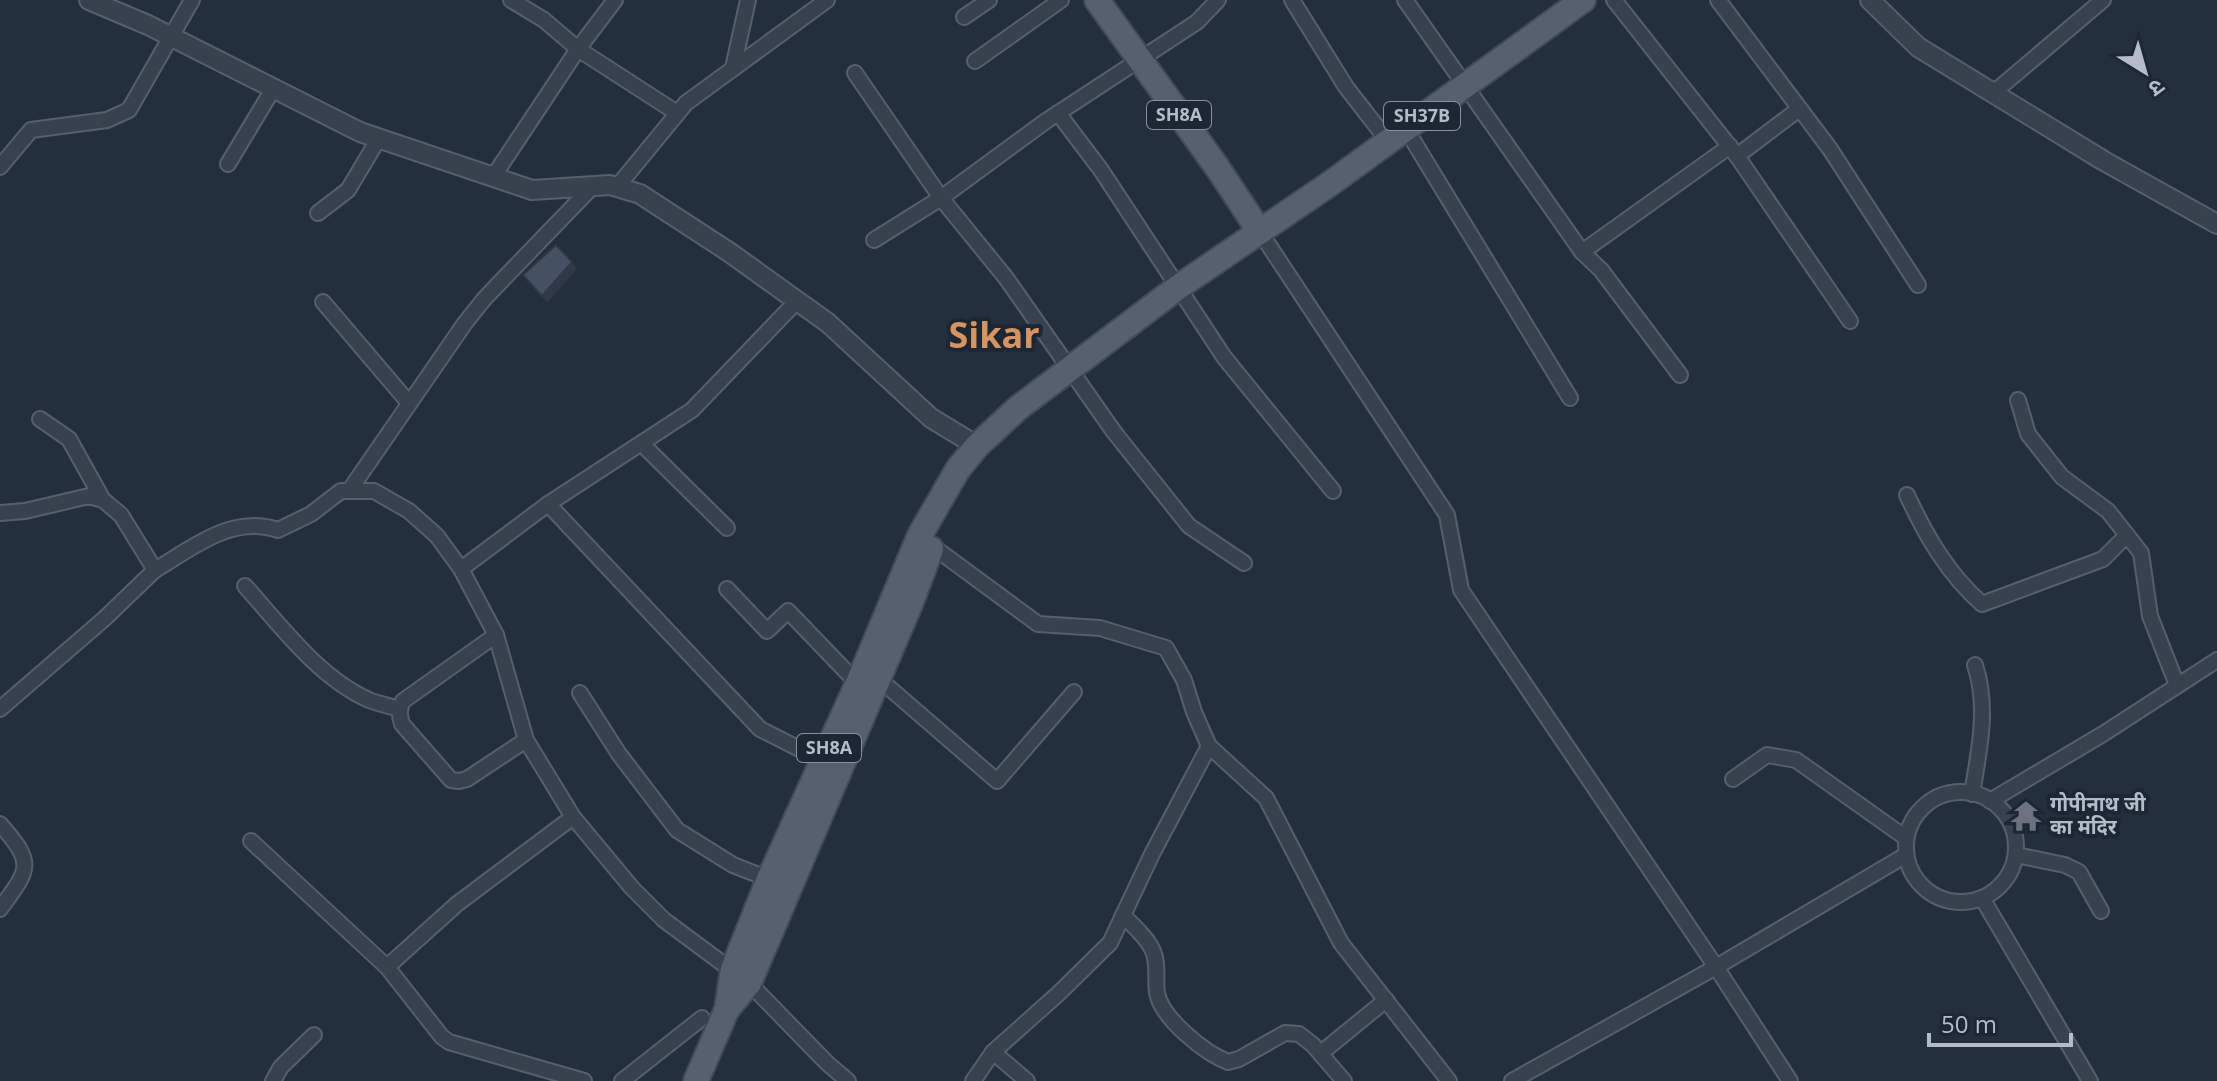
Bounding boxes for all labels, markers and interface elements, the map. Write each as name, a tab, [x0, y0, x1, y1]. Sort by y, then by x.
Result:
north arrow	[2105, 32, 2185, 112]
text: उ	[2143, 73, 2172, 105]
road number: SH8A	[1147, 101, 1211, 129]
road number: SH37B	[1384, 102, 1460, 130]
district label: Sikar	[948, 310, 1040, 359]
road number: SH8A	[797, 734, 861, 762]
place label: गोपीनाथ जी का मंदिर	[2050, 790, 2147, 840]
temple icon: गोपीनाथ जी का मंदिर	[2009, 799, 2043, 833]
scale bar	[1929, 997, 2071, 1047]
text: 50 m	[1941, 1007, 1997, 1040]

